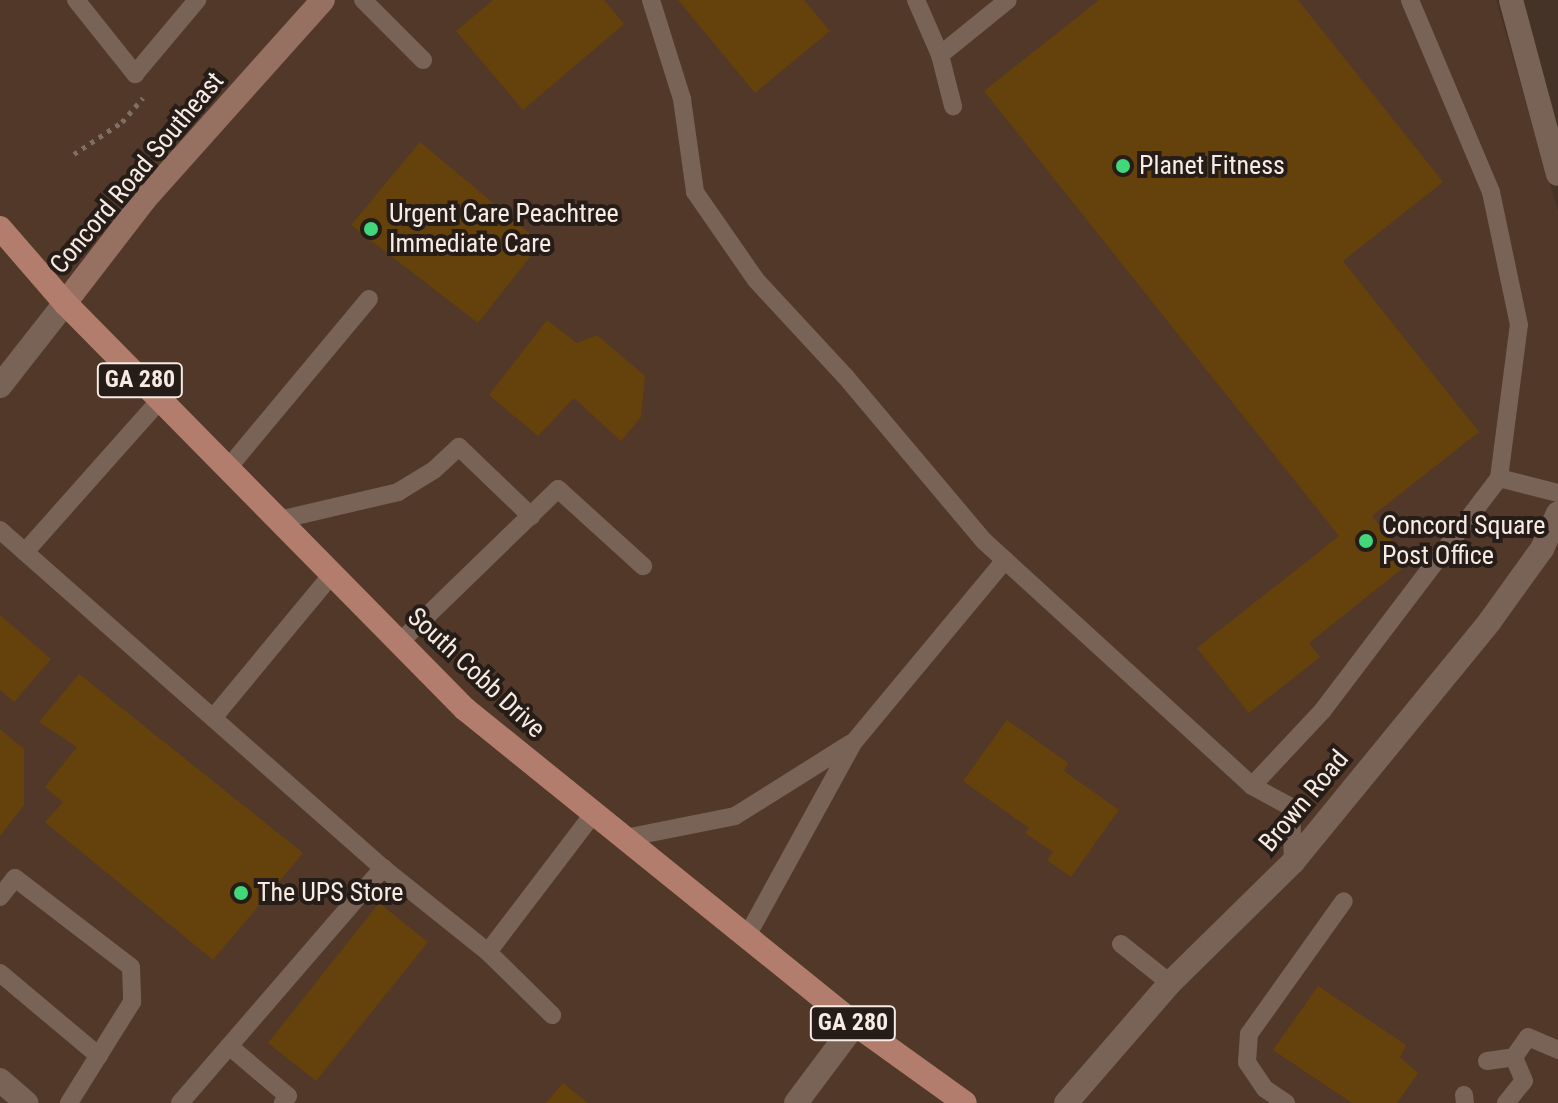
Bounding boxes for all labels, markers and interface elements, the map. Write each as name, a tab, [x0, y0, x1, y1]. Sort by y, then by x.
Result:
street label: Concord Road Southeast	[44, 66, 230, 280]
place label: Planet Fitness	[1139, 150, 1285, 182]
marker: Planet Fitness	[1114, 157, 1132, 175]
place label: Urgent Care Peachtree Immediate Care	[389, 198, 619, 260]
marker: Urgent Care Peachtree Immediate Care	[360, 218, 382, 240]
road number: GA 280	[96, 360, 184, 400]
place label: Concord Square Post Office	[1382, 510, 1545, 572]
marker: Concord Square Post Office	[1357, 532, 1375, 550]
street label: South Cobb Drive	[401, 601, 551, 745]
street label: Brown Road	[1253, 744, 1355, 858]
place label: The UPS Store	[257, 877, 404, 909]
marker: The UPS Store	[232, 884, 250, 902]
road number: GA 280	[809, 1003, 897, 1043]

